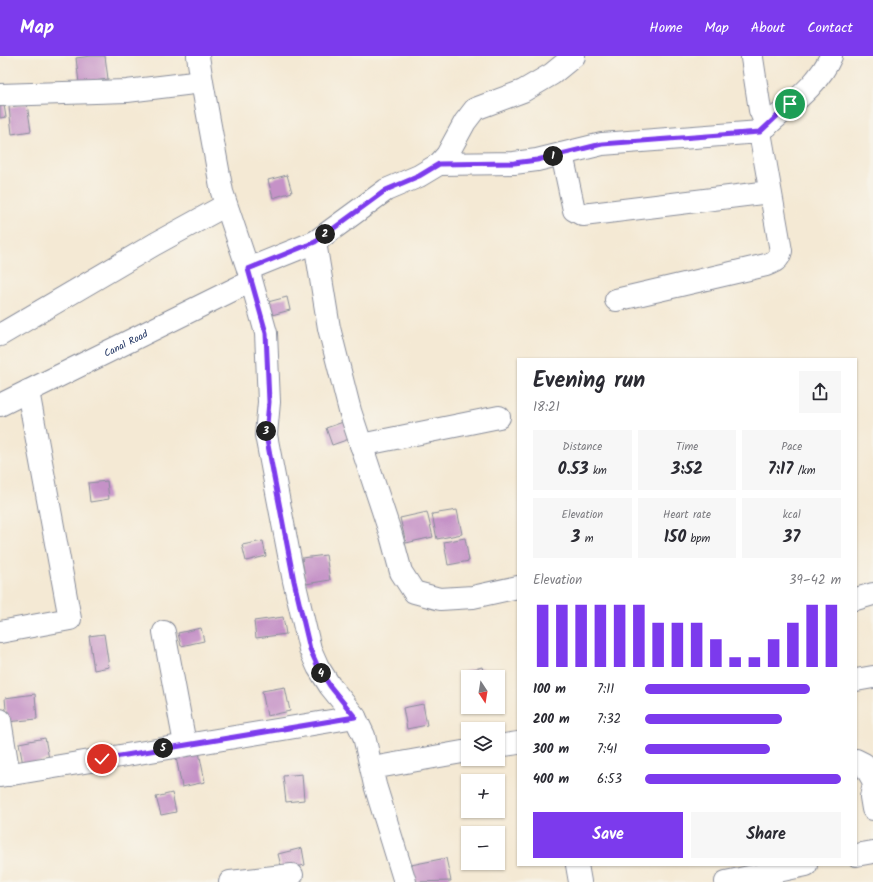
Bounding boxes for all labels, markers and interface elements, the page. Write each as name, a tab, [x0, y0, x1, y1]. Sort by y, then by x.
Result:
text: Map	[20, 13, 54, 43]
text: Home	[649, 17, 683, 39]
text: Map	[705, 17, 729, 39]
text: About	[751, 17, 785, 39]
text: Contact	[807, 17, 853, 39]
pin	[773, 87, 807, 121]
icon: arrive	[779, 93, 801, 115]
pin: 1	[543, 146, 563, 166]
text: 1	[551, 147, 555, 165]
pin: 2	[315, 224, 335, 244]
text: 2	[322, 225, 328, 243]
street label: Canal Road	[101, 326, 152, 362]
text: Evening run	[533, 364, 645, 399]
button: share	[799, 371, 841, 413]
text: 18:21	[533, 397, 560, 418]
pin: 3	[256, 421, 276, 441]
text: 3	[263, 422, 269, 440]
text: Distance	[563, 438, 602, 456]
text: Time	[676, 438, 698, 456]
text: Pace	[781, 438, 802, 456]
text: 0.53	[558, 456, 588, 483]
text: 3:52	[671, 456, 703, 483]
text: 7:17	[768, 456, 793, 483]
text: km	[588, 462, 607, 480]
text: /km	[793, 462, 815, 480]
text: Elevation	[562, 506, 603, 524]
text: Heart rate	[663, 506, 711, 524]
text: kcal	[783, 506, 801, 524]
text: 3	[571, 524, 580, 551]
text: 150	[664, 524, 686, 551]
text: 37	[783, 524, 800, 551]
text: m	[580, 530, 594, 548]
text: bpm	[686, 530, 710, 548]
text: Elevation	[533, 570, 582, 591]
text: 39–42 m	[789, 570, 841, 591]
pin: 4	[311, 663, 331, 683]
text: 4	[318, 664, 324, 682]
north arrow	[461, 670, 505, 714]
map controls	[461, 670, 505, 870]
text: 100 m	[533, 679, 566, 700]
text: 7:11	[597, 679, 614, 700]
text: 200 m	[533, 709, 570, 730]
text: 7:32	[597, 709, 621, 730]
button: layers	[461, 722, 505, 766]
pin: 5	[153, 738, 173, 758]
text: 5	[160, 739, 166, 757]
text: 300 m	[533, 739, 569, 760]
text: 7:41	[597, 739, 617, 760]
pin	[85, 742, 119, 776]
icon: check	[91, 748, 113, 770]
text: 400 m	[533, 769, 569, 790]
text: 6:53	[597, 769, 622, 790]
button: +	[461, 774, 505, 818]
button: Save	[533, 812, 683, 858]
button: Share	[691, 812, 841, 858]
button: −	[461, 826, 505, 870]

